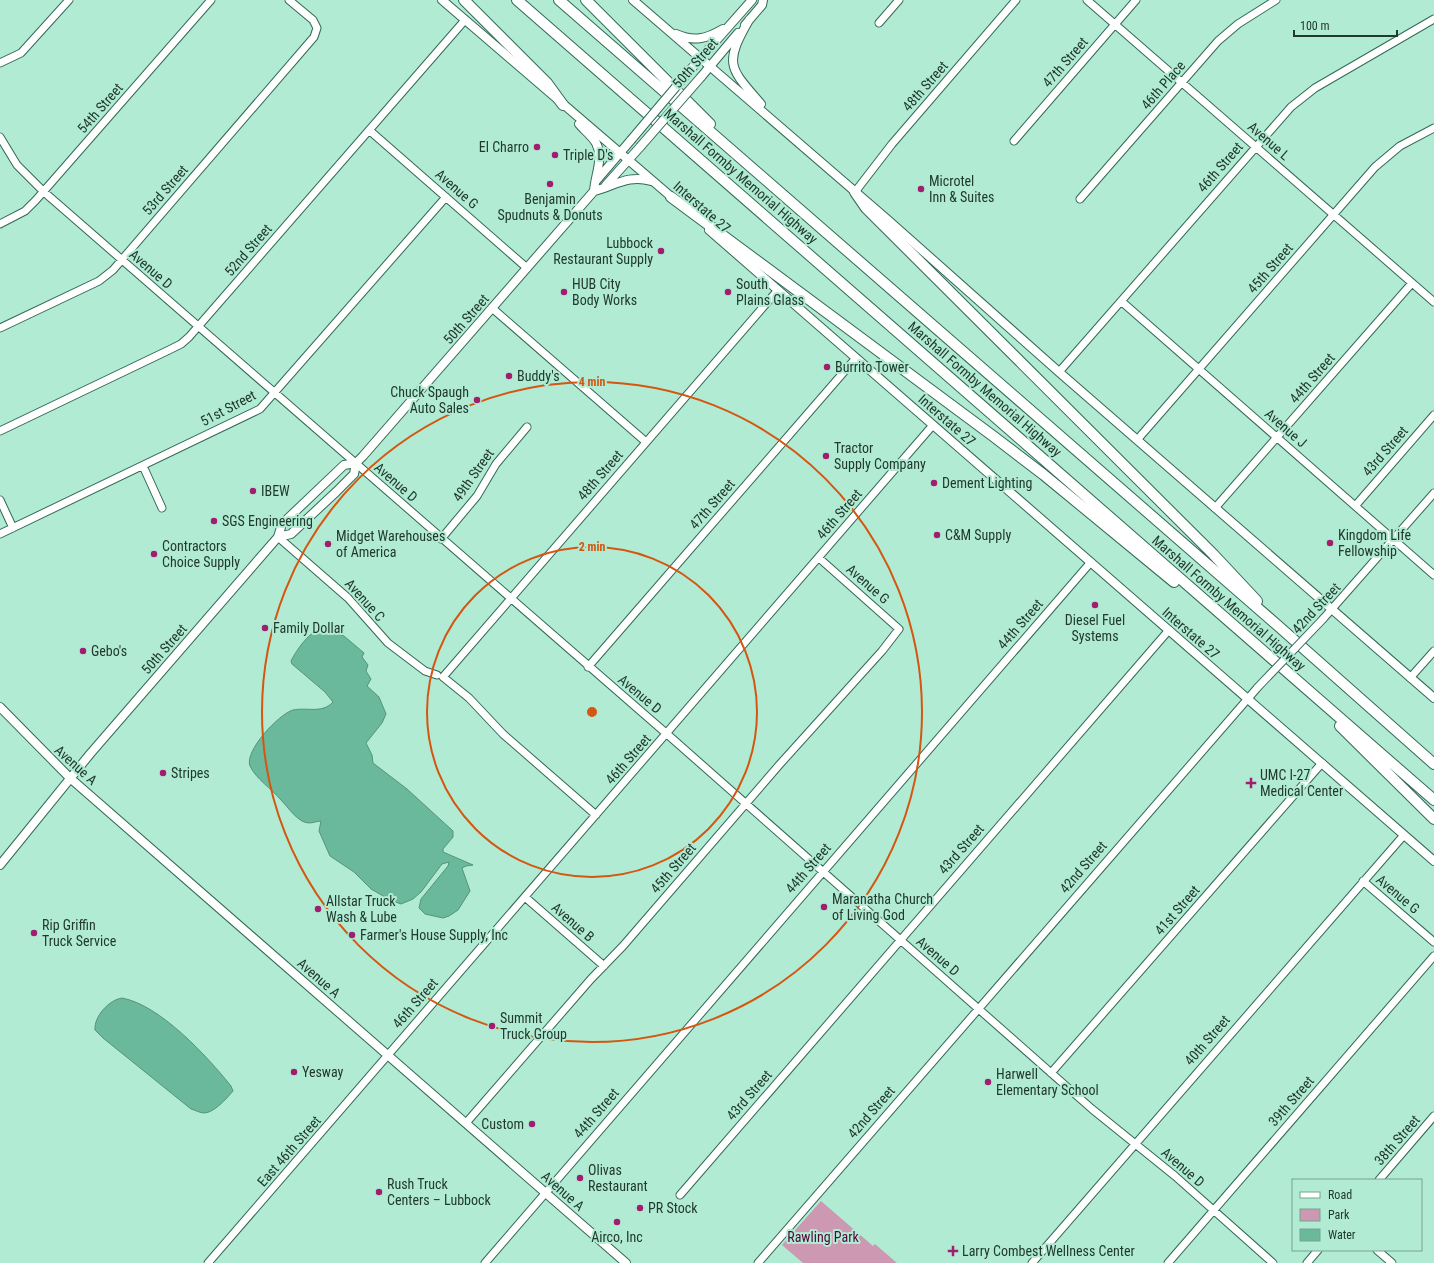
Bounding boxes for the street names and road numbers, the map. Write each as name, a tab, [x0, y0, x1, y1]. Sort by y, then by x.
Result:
street label: 47th Street	[1039, 34, 1091, 90]
street label: 50th Street	[669, 35, 721, 91]
street label: 46th Place	[1138, 57, 1189, 112]
street label: 48th Street	[899, 58, 951, 114]
street label: 54th Street	[74, 80, 126, 136]
street label: Marshall Formby Memorial Highway	[661, 105, 821, 247]
street label: Avenue L	[1245, 118, 1293, 164]
street label: 46th Street	[1194, 139, 1246, 195]
street label: 53rd Street	[139, 162, 191, 218]
street label: Avenue G	[432, 166, 482, 212]
street label: Interstate 27	[670, 178, 734, 236]
street label: 52nd Street	[221, 221, 275, 279]
street label: 45th Street	[1244, 240, 1296, 296]
street label: Avenue D	[126, 246, 176, 292]
street label: 50th Street	[440, 291, 492, 347]
street label: Marshall Formby Memorial Highway	[905, 318, 1065, 460]
street label: 44th Street	[1286, 350, 1338, 406]
street label: 51st Street	[198, 387, 258, 429]
street label: Interstate 27	[915, 391, 979, 449]
street label: Avenue J	[1262, 405, 1310, 451]
street label: 43rd Street	[1359, 423, 1411, 479]
street label: 49th Street	[449, 446, 497, 504]
street label: 48th Street	[574, 447, 626, 503]
street label: Avenue D	[371, 459, 421, 505]
street label: 47th Street	[686, 476, 738, 532]
street label: 46th Street	[813, 486, 865, 542]
street label: Marshall Formby Memorial Highway	[1149, 532, 1309, 674]
street label: Avenue G	[843, 561, 893, 607]
street label: Avenue C	[342, 576, 388, 625]
street label: 42nd Street	[1288, 579, 1344, 637]
street label: 44th Street	[994, 596, 1046, 652]
street label: Interstate 27	[1159, 604, 1223, 662]
street label: 50th Street	[138, 621, 190, 677]
street label: Avenue D	[615, 671, 665, 717]
street label: 46th Street	[602, 731, 654, 787]
street label: Avenue A	[51, 742, 101, 788]
street label: 43rd Street	[935, 821, 987, 877]
street label: 42nd Street	[1056, 838, 1110, 896]
street label: 45th Street	[647, 840, 699, 896]
street label: 44th Street	[782, 840, 834, 896]
street label: Avenue G	[1373, 871, 1423, 917]
street label: 41st Street	[1151, 882, 1203, 938]
street label: Avenue B	[548, 899, 598, 945]
street label: Avenue D	[913, 933, 963, 979]
street label: Avenue A	[294, 955, 344, 1001]
street label: 46th Street	[389, 975, 441, 1031]
street label: 40th Street	[1181, 1012, 1233, 1068]
street label: 43rd Street	[723, 1067, 775, 1123]
street label: 39th Street	[1265, 1073, 1317, 1129]
street label: 42nd Street	[844, 1083, 898, 1141]
street label: 44th Street	[570, 1085, 622, 1141]
street label: East 46th Street	[254, 1112, 324, 1190]
street label: 38th Street	[1371, 1112, 1423, 1168]
street label: Avenue D	[1158, 1144, 1208, 1190]
street label: Avenue A	[538, 1168, 588, 1214]

